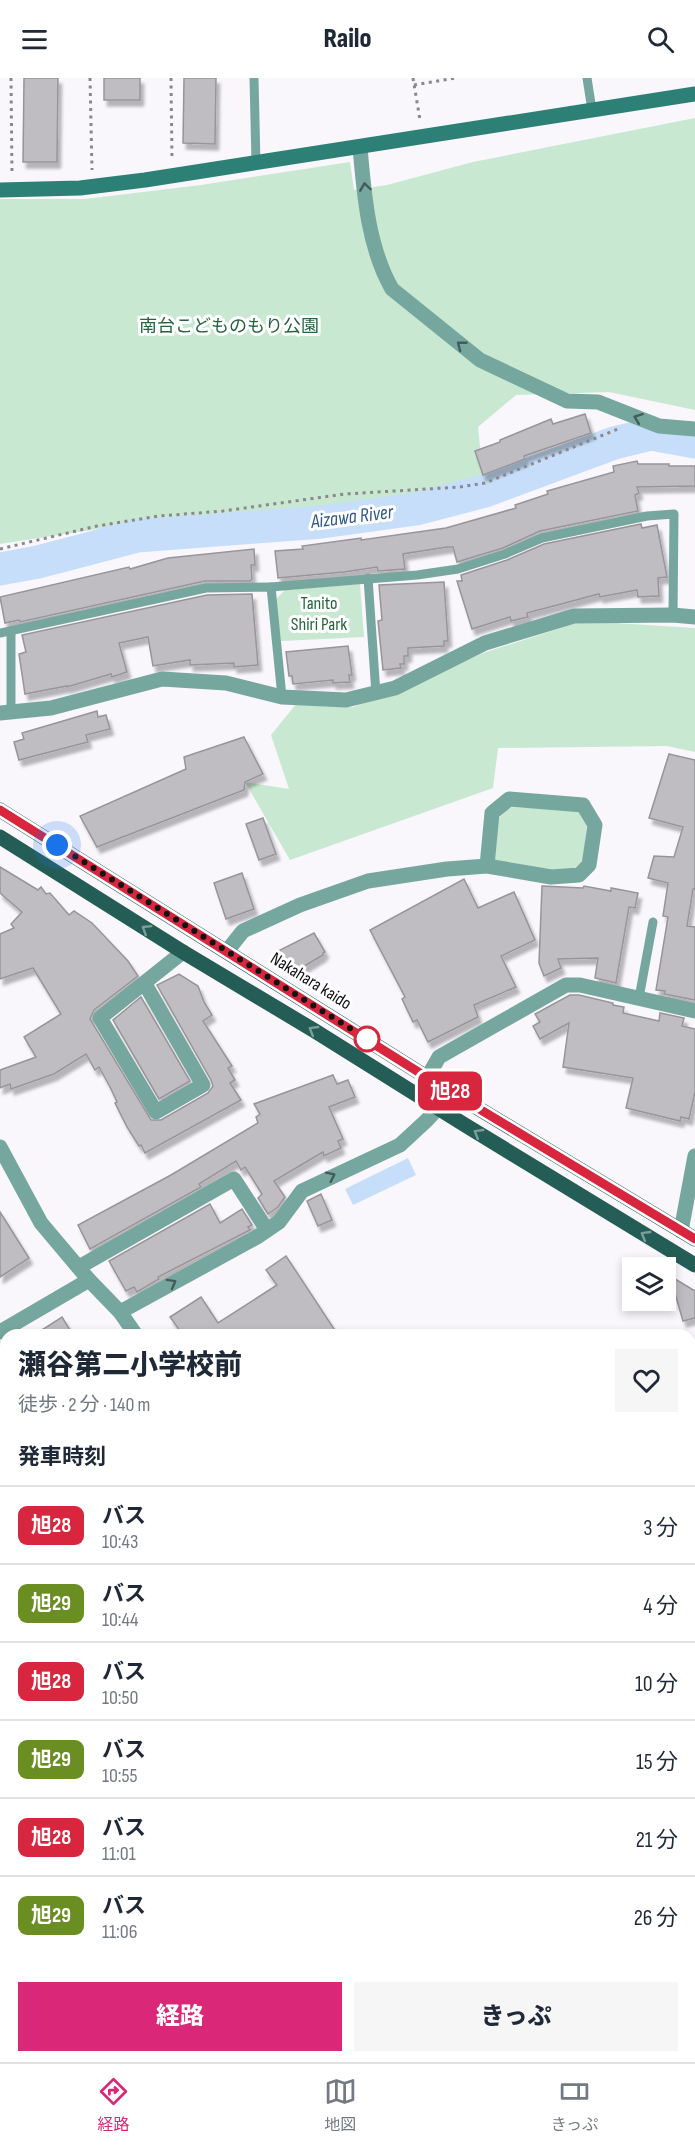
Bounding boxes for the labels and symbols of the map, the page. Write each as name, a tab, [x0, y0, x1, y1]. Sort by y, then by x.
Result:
one-way arrow	[359, 182, 371, 191]
park label: 南台こどものもり公園	[139, 316, 319, 337]
one-way arrow	[456, 341, 467, 352]
one-way arrow	[633, 413, 644, 425]
water label: Aizawa River	[309, 500, 396, 534]
park label: Tanito Shiri Park	[291, 593, 347, 635]
your location	[42, 830, 72, 860]
one-way arrow	[142, 925, 152, 937]
street label: Nakahara kaido	[267, 948, 355, 1014]
one-way arrow	[309, 1025, 319, 1037]
unlabelled marker	[354, 1026, 380, 1052]
line badge: 旭28	[416, 1072, 484, 1110]
one-way arrow	[474, 1129, 484, 1141]
one-way arrow	[325, 1172, 336, 1184]
one-way arrow	[641, 1230, 651, 1242]
one-way arrow	[166, 1279, 176, 1290]

